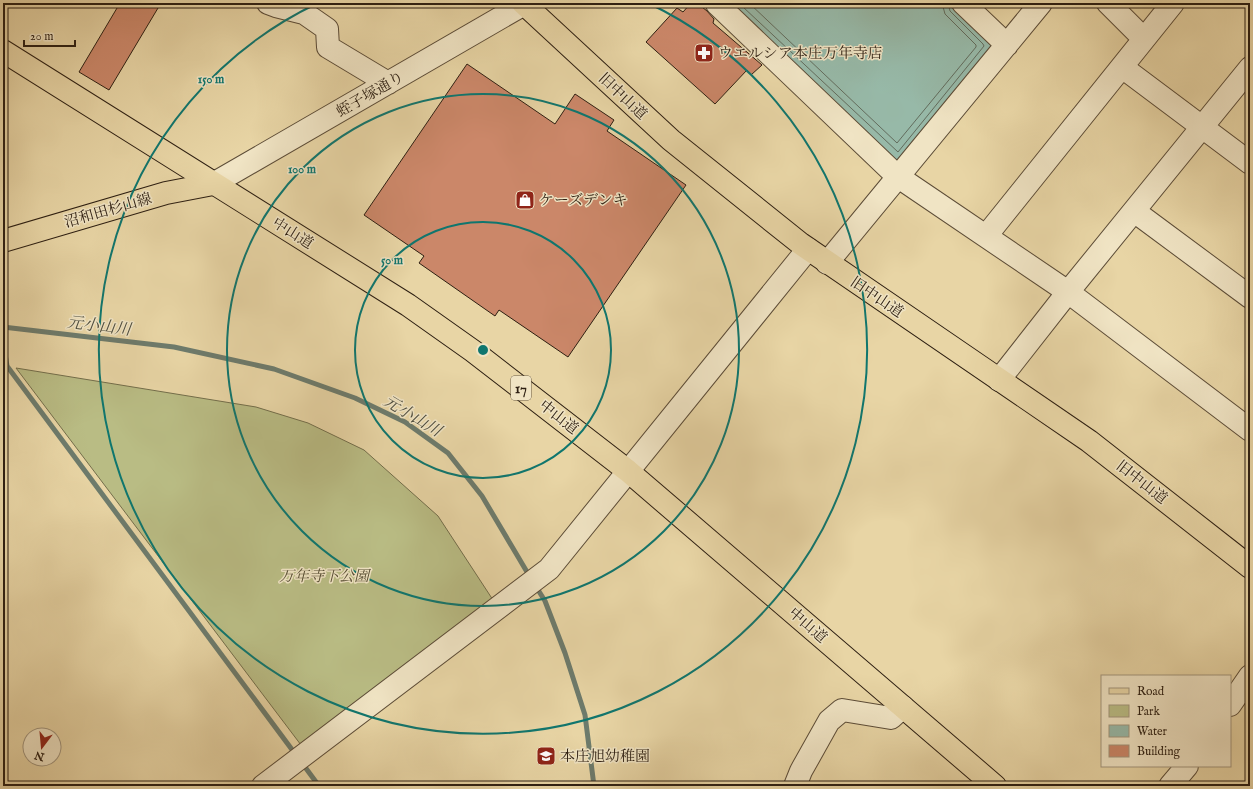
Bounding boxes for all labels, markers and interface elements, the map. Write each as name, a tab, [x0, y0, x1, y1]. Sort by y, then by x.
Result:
scale bar	[24, 22, 75, 48]
text: 20 m	[30, 29, 53, 44]
pharmacy icon: ウエルシア本庄万年寺店	[693, 42, 715, 64]
place label: ウエルシア本庄万年寺店	[718, 44, 883, 63]
street label: 蛭子塚通り	[333, 67, 407, 121]
street label: 旧中山道	[594, 69, 651, 124]
text: 150 m	[198, 72, 225, 87]
text: 100 m	[288, 162, 317, 177]
street label: 沼和田杉山線	[62, 189, 154, 232]
shop icon: ケーズデンキ	[514, 189, 536, 211]
place label: ケーズデンキ	[539, 191, 628, 210]
street label: 中山道	[269, 213, 317, 253]
text: 50 m	[381, 253, 404, 268]
street label: 旧中山道	[847, 273, 907, 322]
water label: 元小山川	[66, 313, 134, 341]
centre of rings	[476, 343, 490, 357]
road number: 17	[511, 376, 531, 400]
water label: 元小山川	[379, 392, 446, 443]
street label: 中山道	[535, 396, 582, 439]
street label: 旧中山道	[1112, 456, 1171, 508]
park label: 万年寺下公園	[279, 567, 372, 586]
street label: 中山道	[784, 603, 831, 647]
legend	[1101, 675, 1231, 767]
text: Road	[1137, 684, 1165, 699]
text: Park	[1137, 704, 1160, 719]
text: Water	[1137, 724, 1168, 739]
north arrow	[22, 727, 62, 767]
text: Building	[1137, 744, 1181, 759]
school or university icon: 本庄旭幼稚園	[535, 745, 557, 767]
text: N	[33, 747, 47, 764]
place label: 本庄旭幼稚園	[560, 747, 650, 766]

